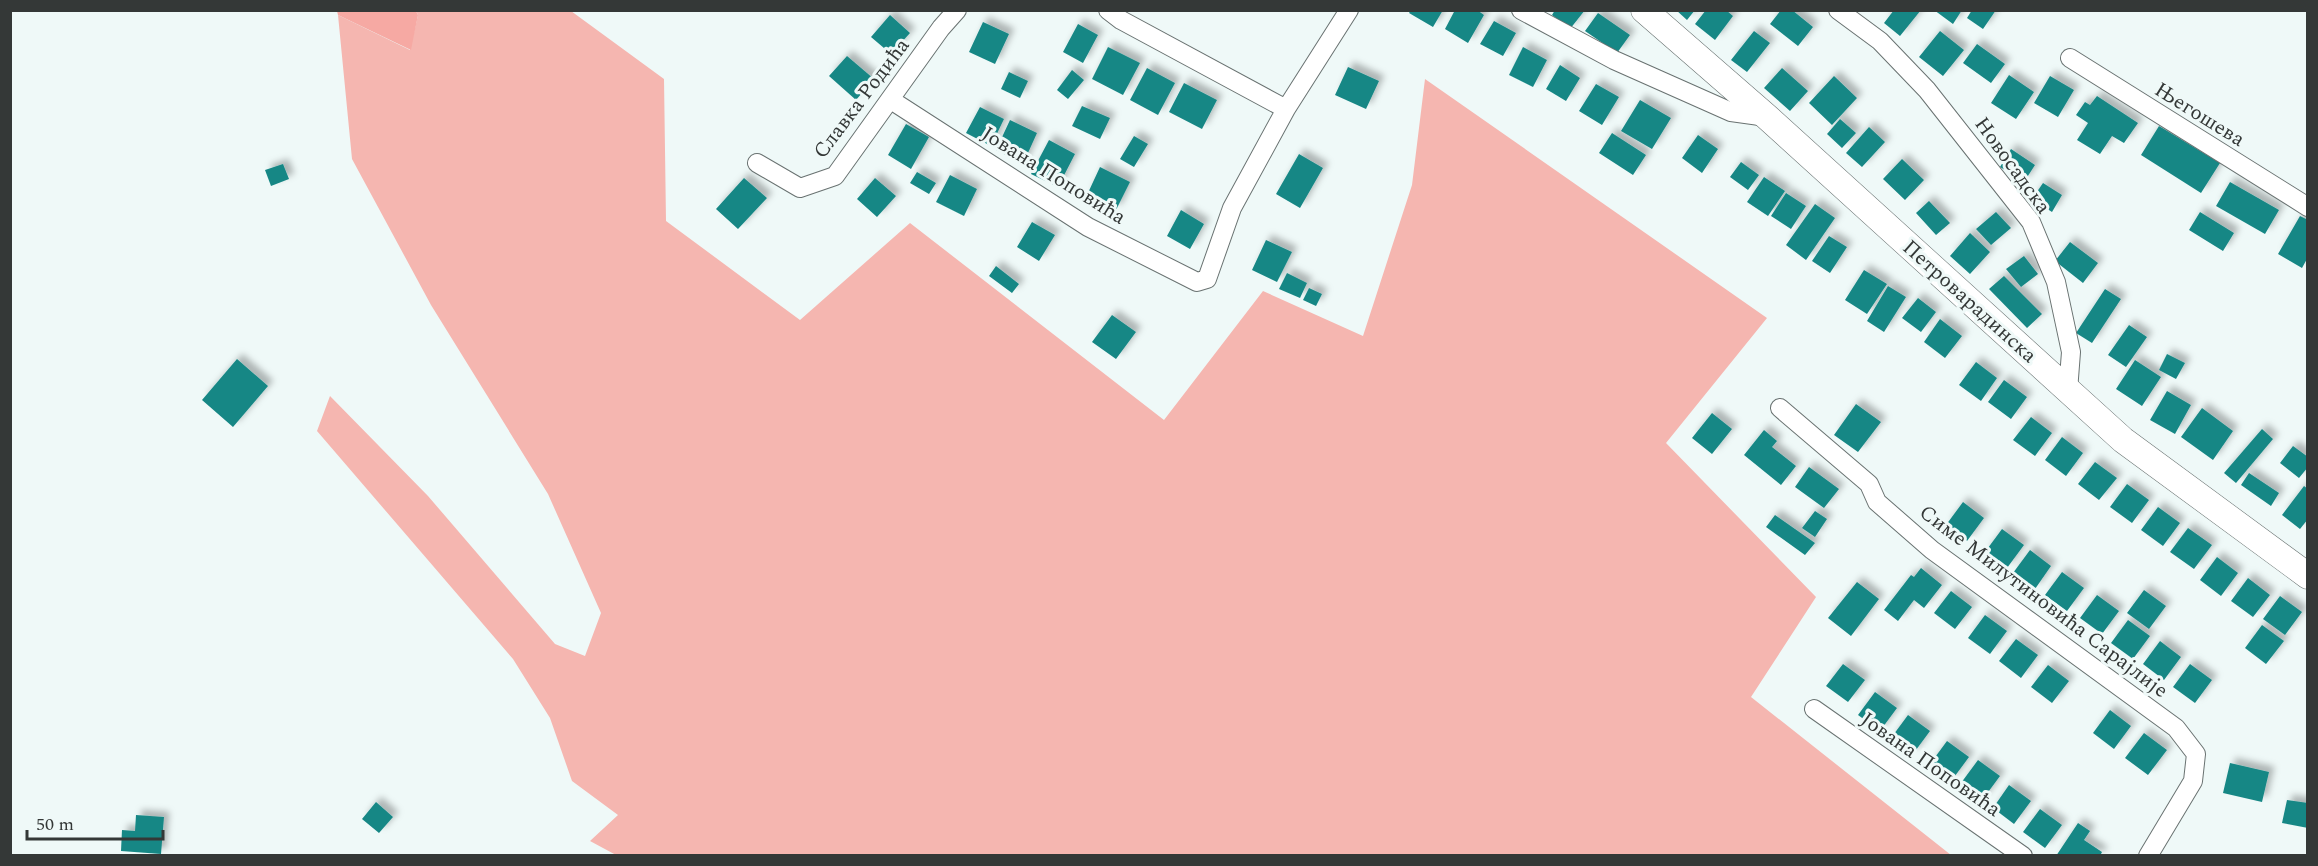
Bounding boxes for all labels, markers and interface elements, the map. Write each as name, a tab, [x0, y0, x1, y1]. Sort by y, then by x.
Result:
street label: Славка Родића	[806, 31, 918, 166]
street label: Његошева	[2148, 74, 2252, 156]
street label: Новосадска	[1966, 110, 2059, 222]
street label: Јована Поповића	[975, 118, 1133, 234]
street label: Петроварадинска	[1895, 232, 2044, 372]
street label: Симе Милутиновића Сарајлије	[1912, 497, 2175, 706]
street label: Јована Поповића	[1854, 704, 2008, 826]
scale bar	[27, 803, 164, 841]
text: 50 m	[36, 811, 74, 838]

